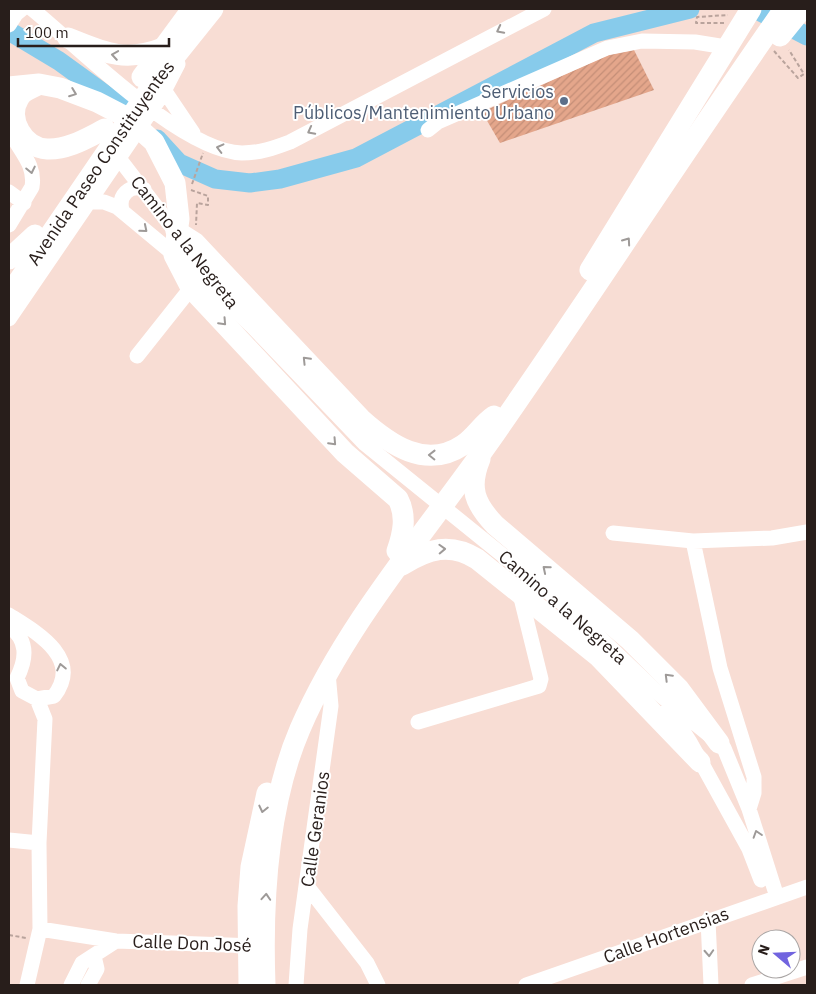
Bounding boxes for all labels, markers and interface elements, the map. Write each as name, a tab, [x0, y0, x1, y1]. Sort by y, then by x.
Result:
scale bar	[18, 15, 169, 47]
text: 100 m	[25, 23, 69, 42]
one-way arrow	[497, 24, 506, 34]
one-way arrow	[111, 50, 119, 60]
street label: Avenida Paseo Constituyentes	[22, 55, 179, 269]
place label: Servicios Públicos/Mantenimiento Urbano	[293, 80, 554, 124]
one-way arrow	[69, 87, 77, 97]
marker: Servicios Públicos/Mantenimiento Urbano	[558, 95, 570, 107]
one-way arrow	[307, 125, 316, 135]
one-way arrow	[216, 143, 225, 154]
one-way arrow	[25, 166, 36, 174]
street label: Camino a la Negreta	[126, 171, 244, 313]
one-way arrow	[138, 224, 147, 232]
one-way arrow	[620, 237, 630, 246]
one-way arrow	[217, 317, 226, 326]
one-way arrow	[303, 357, 312, 366]
one-way arrow	[327, 436, 336, 445]
one-way arrow	[428, 450, 436, 460]
one-way arrow	[438, 544, 446, 555]
street label: Camino a la Negreta	[494, 545, 632, 669]
one-way arrow	[543, 566, 552, 575]
one-way arrow	[57, 663, 67, 671]
one-way arrow	[664, 674, 673, 683]
street label: Calle Geranios	[295, 770, 335, 888]
one-way arrow	[258, 805, 269, 814]
one-way arrow	[752, 830, 762, 838]
one-way arrow	[261, 893, 272, 901]
street label: Calle Hortensias	[600, 902, 732, 968]
street label: Calle Don José	[132, 929, 252, 957]
north arrow	[751, 929, 801, 979]
text: N	[754, 942, 774, 957]
one-way arrow	[704, 949, 715, 957]

